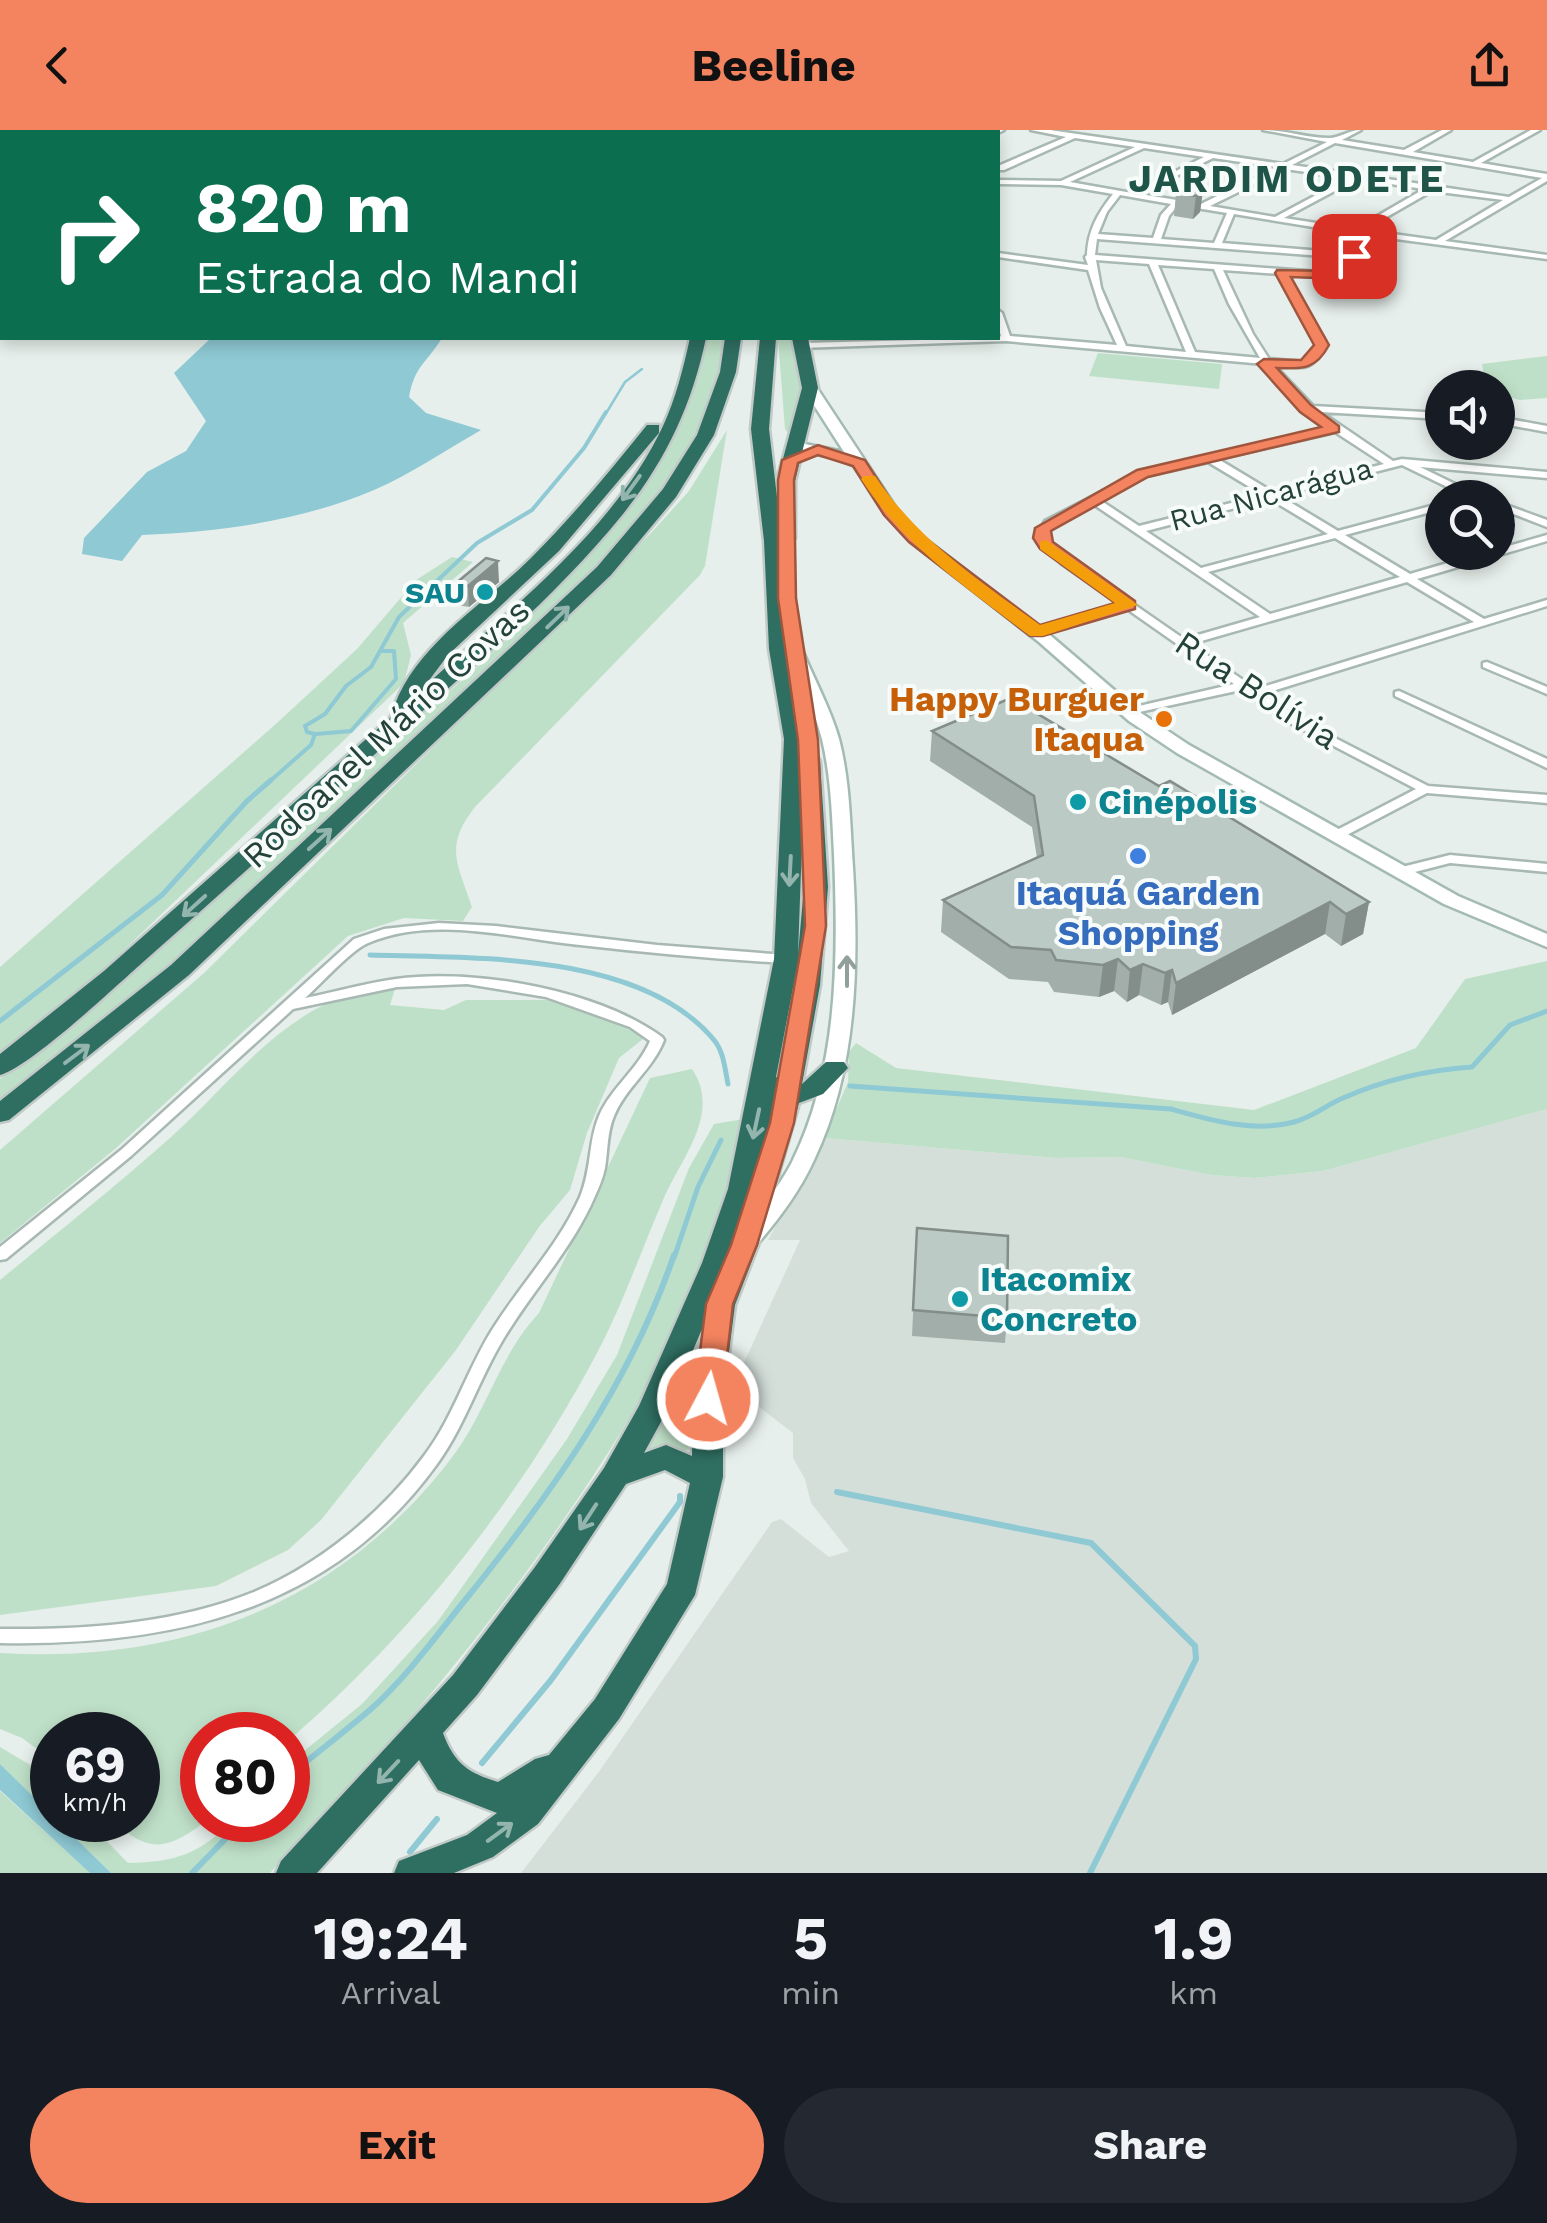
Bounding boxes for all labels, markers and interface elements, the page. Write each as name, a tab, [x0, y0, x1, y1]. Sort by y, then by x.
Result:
icon: back	[30, 38, 85, 93]
icon: share	[1462, 38, 1517, 93]
text: Beeline	[691, 39, 856, 92]
district label: JARDIM ODETE	[1128, 157, 1446, 201]
text: 820 m	[195, 167, 412, 249]
icon: right	[30, 170, 160, 300]
pin	[1312, 214, 1397, 299]
icon: arrive	[1327, 229, 1382, 284]
text: Estrada do Mandi	[195, 251, 580, 304]
map controls	[1425, 370, 1515, 570]
button: sound	[1425, 370, 1515, 460]
street label: Rua Nicarágua	[1166, 450, 1376, 538]
one-way arrow	[620, 474, 641, 501]
button: search	[1425, 480, 1515, 570]
place label: SAU	[405, 575, 465, 610]
marker: SAU	[474, 581, 496, 603]
street label: Rodoanel Mário Covas	[234, 589, 538, 877]
one-way arrow	[545, 606, 570, 629]
street label: Rua Bolívia	[1167, 622, 1347, 758]
place label: Happy Burguer Itaqua	[889, 678, 1145, 760]
marker: Happy Burguer Itaqua	[1153, 708, 1175, 730]
place label: Cinépolis	[1098, 781, 1257, 823]
marker: Cinépolis	[1067, 791, 1089, 813]
one-way arrow	[307, 828, 332, 851]
marker: Itaquá Garden Shopping	[1127, 845, 1149, 867]
one-way arrow	[780, 855, 799, 887]
place label: Itaquá Garden Shopping	[1016, 872, 1260, 954]
one-way arrow	[182, 894, 207, 917]
one-way arrow	[838, 956, 856, 988]
one-way arrow	[64, 1044, 90, 1066]
one-way arrow	[746, 1107, 764, 1139]
place label: Itacomix Concreto	[980, 1258, 1138, 1340]
marker: Itacomix Concreto	[949, 1288, 971, 1310]
position arrow	[656, 1347, 760, 1451]
one-way arrow	[577, 1502, 598, 1530]
speed limit sign: 80	[180, 1712, 310, 1842]
text: 69	[64, 1735, 126, 1794]
one-way arrow	[376, 1760, 400, 1784]
text: km/h	[63, 1788, 127, 1817]
one-way arrow	[486, 1821, 513, 1842]
text: 19:24	[313, 1903, 468, 1974]
text: 5	[793, 1903, 828, 1974]
text: 1.9	[1153, 1903, 1234, 1974]
text: Arrival	[341, 1974, 441, 2012]
text: min	[781, 1974, 840, 2012]
text: km	[1169, 1974, 1218, 2012]
button: Exit	[30, 2088, 764, 2203]
button: Share	[784, 2088, 1517, 2203]

